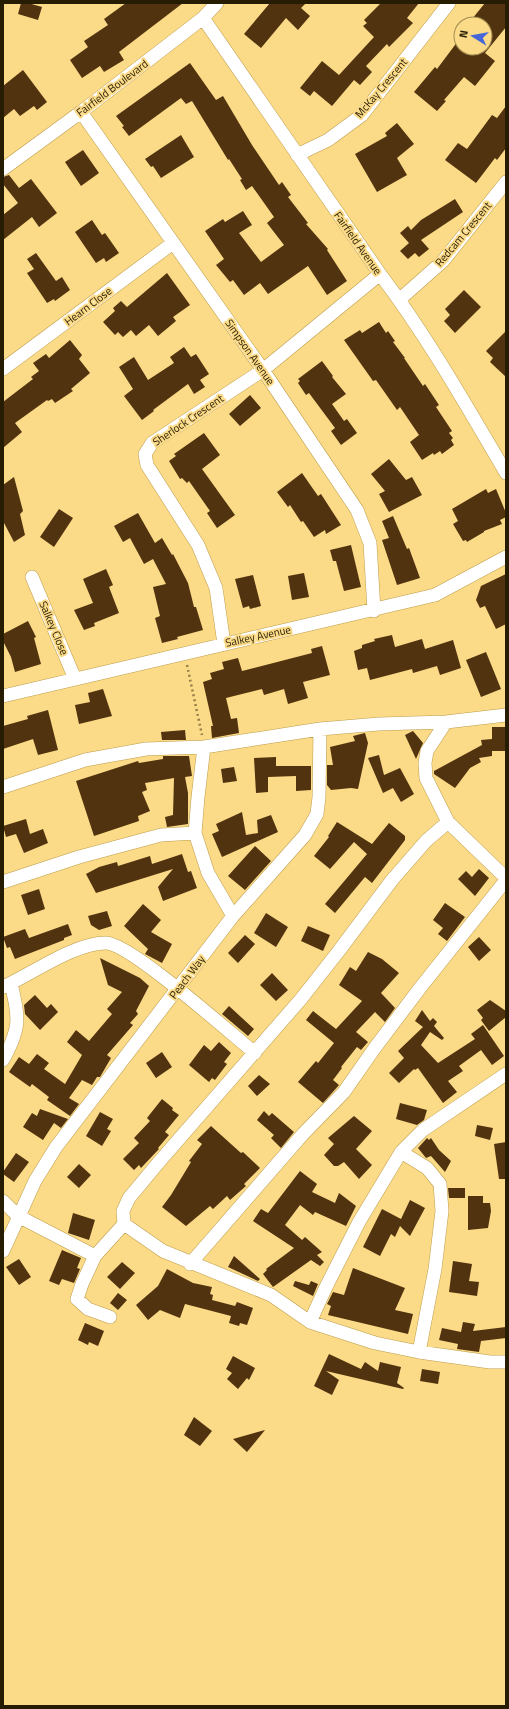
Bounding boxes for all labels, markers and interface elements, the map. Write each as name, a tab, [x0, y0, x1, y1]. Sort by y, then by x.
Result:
north arrow	[453, 16, 493, 56]
text: N	[455, 29, 472, 39]
street label: McKay Crescent	[351, 55, 411, 121]
street label: Fairfield Boulevard	[73, 56, 151, 120]
street label: Redcam Crescent	[431, 198, 495, 270]
street label: Fairfield Avenue	[330, 208, 386, 278]
street label: Hearn Close	[61, 283, 115, 329]
street label: Simpson Avenue	[221, 316, 279, 388]
street label: Sherlock Crescent	[149, 390, 227, 450]
street label: Salkey Close	[35, 598, 73, 658]
street label: Salkey Avenue	[224, 621, 293, 651]
street label: Peach Way	[165, 951, 209, 1002]

